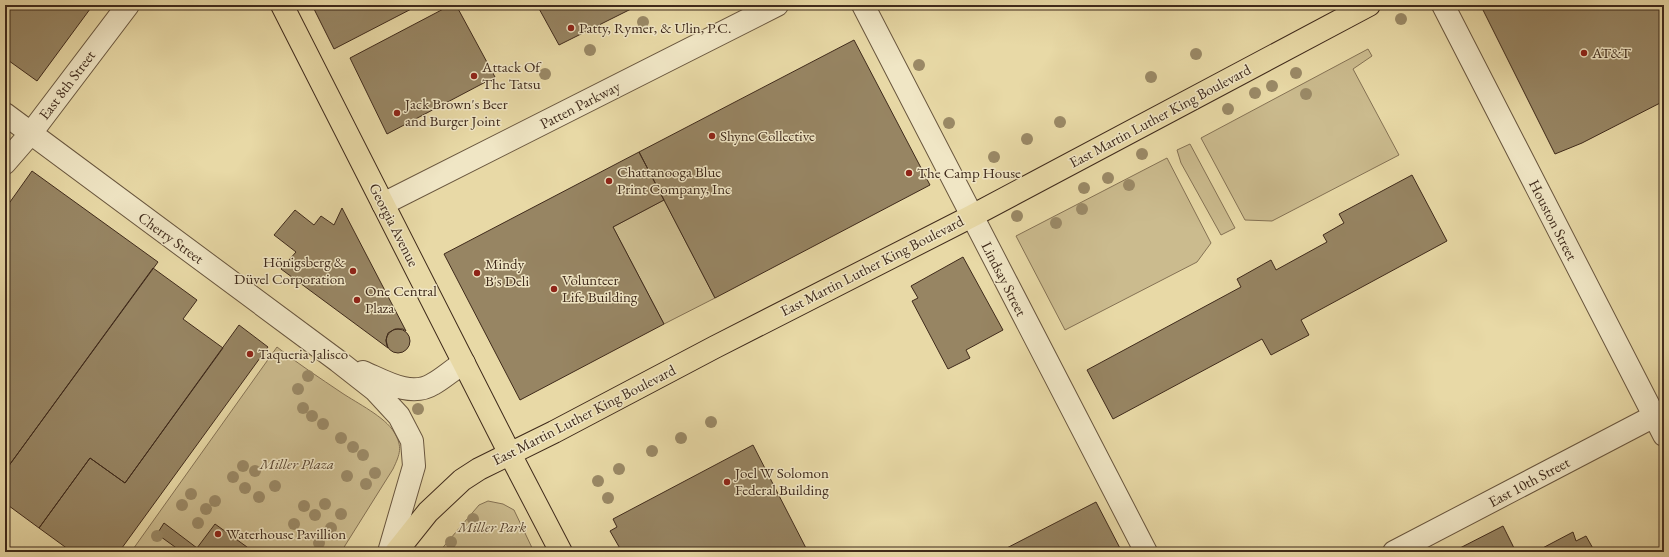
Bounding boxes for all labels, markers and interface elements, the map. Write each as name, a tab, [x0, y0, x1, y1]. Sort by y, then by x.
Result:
place label: Patty, Rymer, & Ulin, P.C.	[579, 18, 731, 37]
marker: Patty, Rymer, & Ulin, P.C.	[566, 23, 576, 33]
place label: AT&T	[1591, 43, 1632, 62]
street label: East 8th Street	[34, 46, 99, 123]
marker: AT&T	[1579, 48, 1589, 58]
place label: Attack Of The Tatsu	[481, 57, 542, 93]
street label: East Martin Luther King Boulevard	[1066, 59, 1254, 172]
marker: Attack Of The Tatsu	[469, 71, 479, 81]
street label: Patten Parkway	[536, 76, 624, 133]
place label: Jack Brown's Beer and Burger Joint	[403, 94, 508, 130]
marker: Jack Brown's Beer and Burger Joint	[392, 108, 402, 118]
place label: Shyne Collective	[720, 126, 815, 145]
marker: Shyne Collective	[707, 131, 717, 141]
place label: Chattanooga Blue Print Company, Inc	[617, 162, 731, 198]
place label: The Camp House	[917, 163, 1021, 182]
marker: The Camp House	[904, 168, 914, 178]
marker: Chattanooga Blue Print Company, Inc	[604, 176, 614, 186]
street label: Houston Street	[1525, 176, 1582, 264]
street label: Georgia Avenue	[365, 180, 424, 270]
street label: Cherry Street	[135, 207, 208, 268]
street label: East Martin Luther King Boulevard	[777, 211, 967, 320]
street label: Lindsay Street	[978, 238, 1031, 319]
place label: Hönigsberg & Düvel Corporation	[234, 252, 346, 288]
place label: Mindy B's Deli	[485, 254, 529, 290]
marker: Hönigsberg & Düvel Corporation	[348, 266, 358, 276]
marker: Mindy B's Deli	[472, 268, 482, 278]
place label: Volunteer Life Building	[562, 270, 638, 306]
place label: One Central Plaza	[365, 281, 437, 317]
marker: Volunteer Life Building	[549, 284, 559, 294]
marker: One Central Plaza	[352, 295, 362, 305]
place label: Taqueria Jalisco	[258, 344, 348, 363]
marker: Taqueria Jalisco	[245, 349, 255, 359]
street label: East Martin Luther King Boulevard	[489, 360, 679, 469]
street label: East 10th Street	[1485, 452, 1573, 511]
park label: Miller Plaza	[259, 454, 334, 473]
place label: Joel W Solomon Federal Building	[733, 463, 829, 499]
marker: Joel W Solomon Federal Building	[722, 477, 732, 487]
park label: Miller Park	[457, 517, 526, 536]
place label: Waterhouse Pavillion	[226, 524, 346, 543]
marker: Waterhouse Pavillion	[213, 529, 223, 539]

